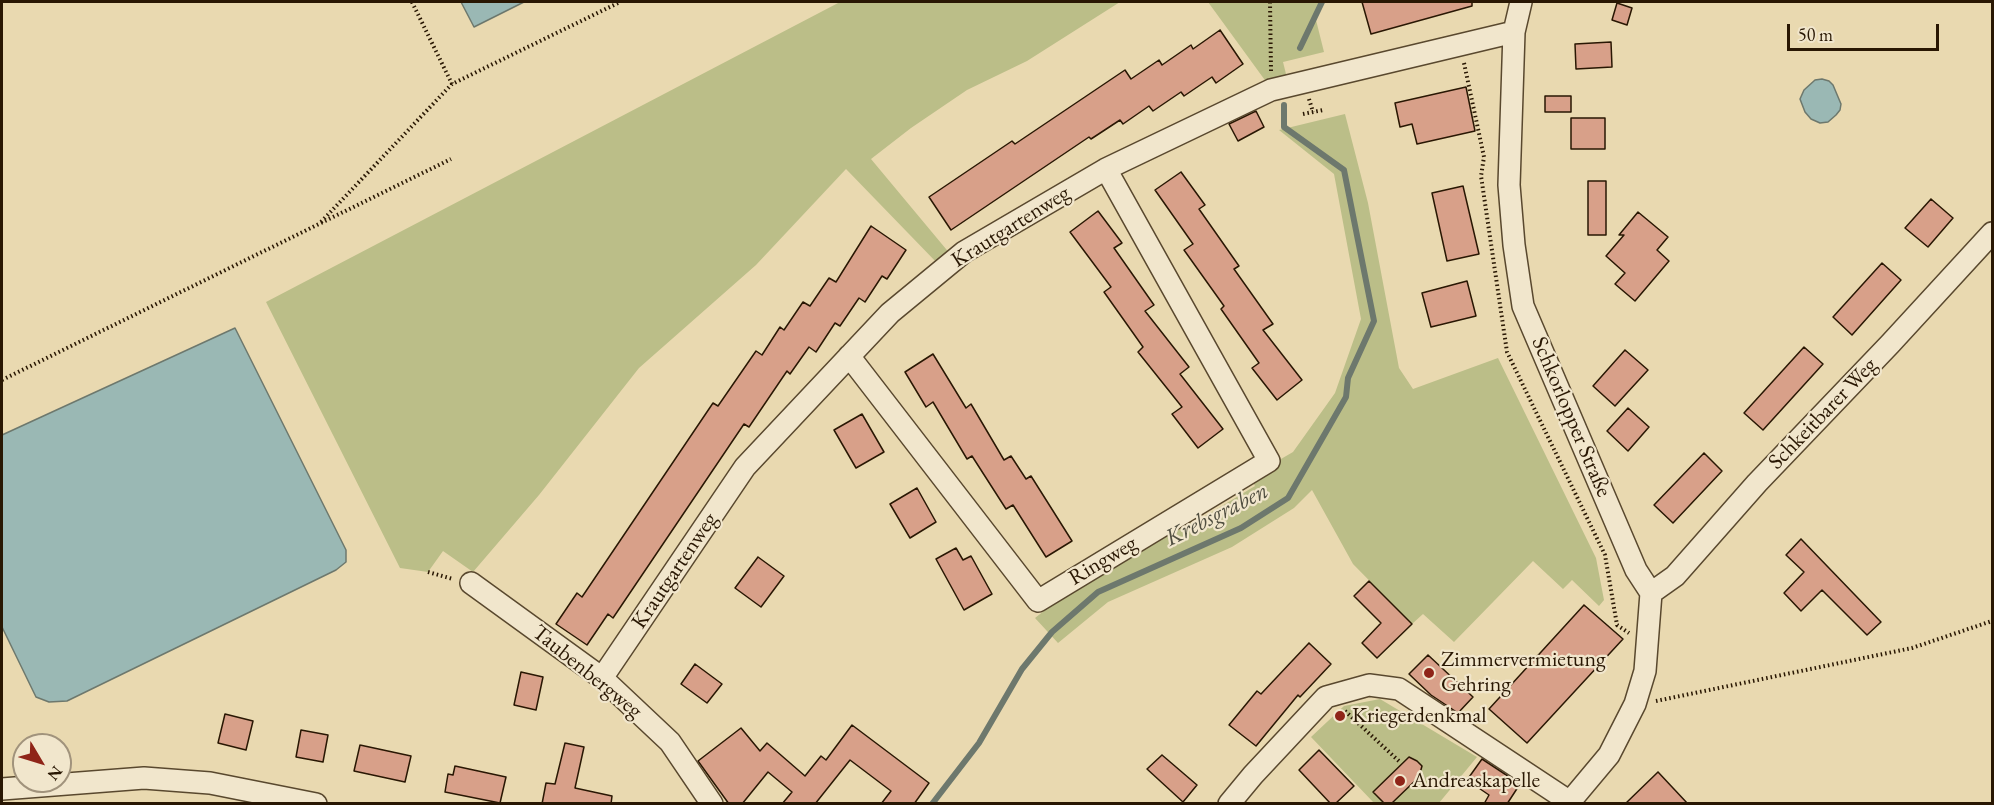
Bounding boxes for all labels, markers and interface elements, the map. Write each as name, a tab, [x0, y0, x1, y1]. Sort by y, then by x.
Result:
scale bar	[1790, 12, 1942, 50]
text: 50 m	[1798, 23, 1833, 46]
street label: Krautgartenweg	[947, 180, 1075, 274]
street label: Schkorlopper Straße	[1525, 333, 1617, 501]
street label: Schkeitbarer Weg	[1763, 353, 1883, 475]
water label: Krebsgraben	[1161, 477, 1273, 553]
street label: Krautgartenweg	[626, 508, 724, 634]
street label: Ringweg	[1064, 530, 1142, 592]
street label: Taubenbergweg	[527, 620, 647, 724]
place label: Zimmervermietung Gehring	[1441, 647, 1606, 698]
marker: Zimmervermietung Gehring	[1422, 666, 1436, 680]
place label: Kriegerdenkmal	[1352, 703, 1487, 729]
marker: Kriegerdenkmal	[1333, 709, 1347, 723]
north arrow	[12, 733, 72, 793]
text: N	[43, 762, 67, 785]
place label: Andreaskapelle	[1412, 768, 1540, 794]
marker: Andreaskapelle	[1393, 774, 1407, 788]

